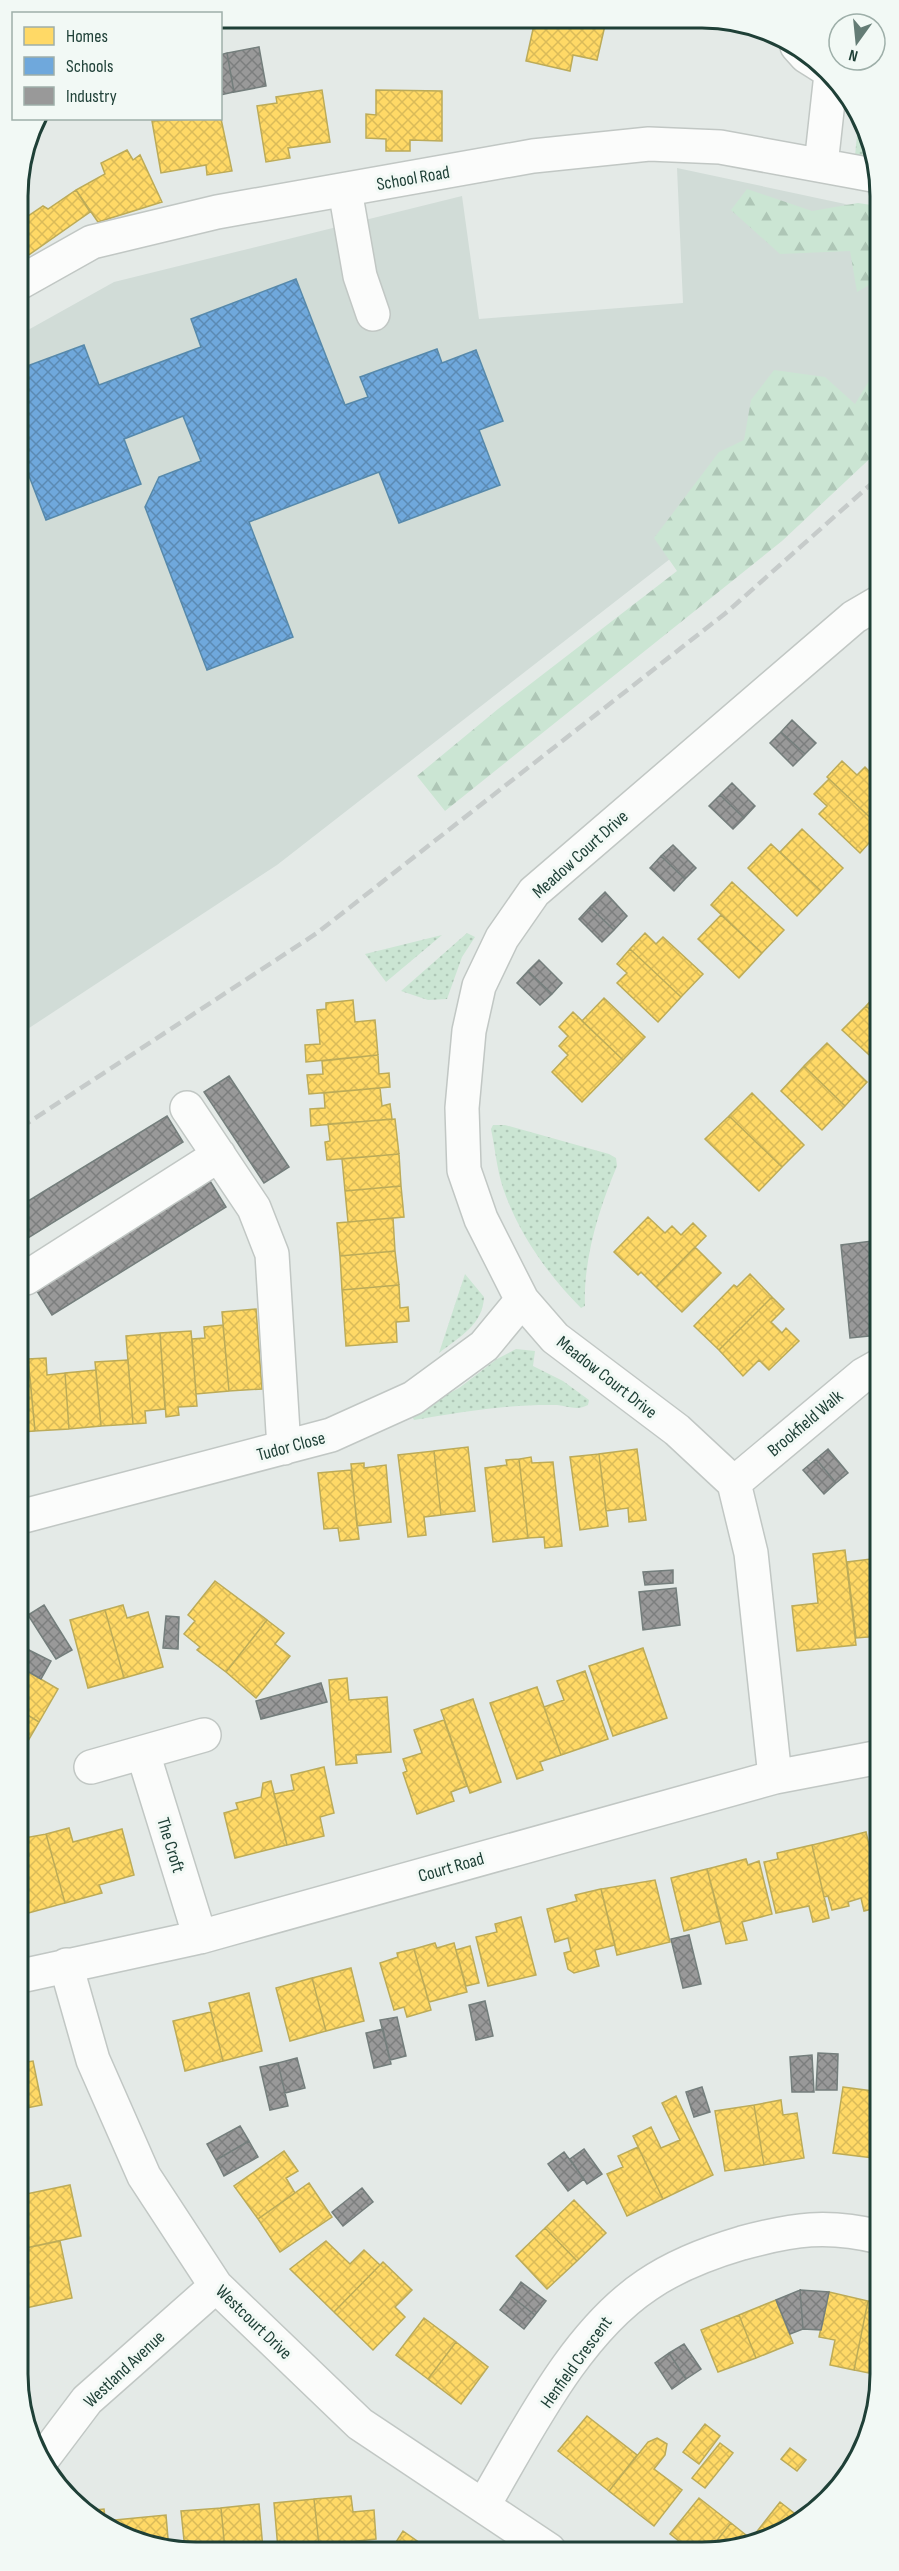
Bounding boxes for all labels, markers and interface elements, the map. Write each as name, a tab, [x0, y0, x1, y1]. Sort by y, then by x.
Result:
legend	[12, 12, 222, 120]
north arrow	[827, 12, 887, 72]
text: Homes	[66, 26, 108, 47]
text: N	[847, 45, 860, 65]
text: Schools	[66, 56, 113, 77]
text: Industry	[66, 86, 117, 107]
street label: School Road	[375, 162, 451, 195]
street label: Meadow Court Drive	[528, 806, 632, 903]
street label: Meadow Court Drive	[552, 1332, 661, 1423]
street label: Brookfield Walk	[763, 1386, 847, 1461]
street label: Tudor Close	[255, 1427, 328, 1466]
street label: The Croft	[152, 1815, 189, 1876]
street label: Court Road	[416, 1848, 486, 1887]
street label: Westcourt Drive	[211, 2281, 296, 2364]
street label: Henfield Crescent	[536, 2312, 617, 2412]
street label: Westland Avenue	[80, 2327, 169, 2412]

